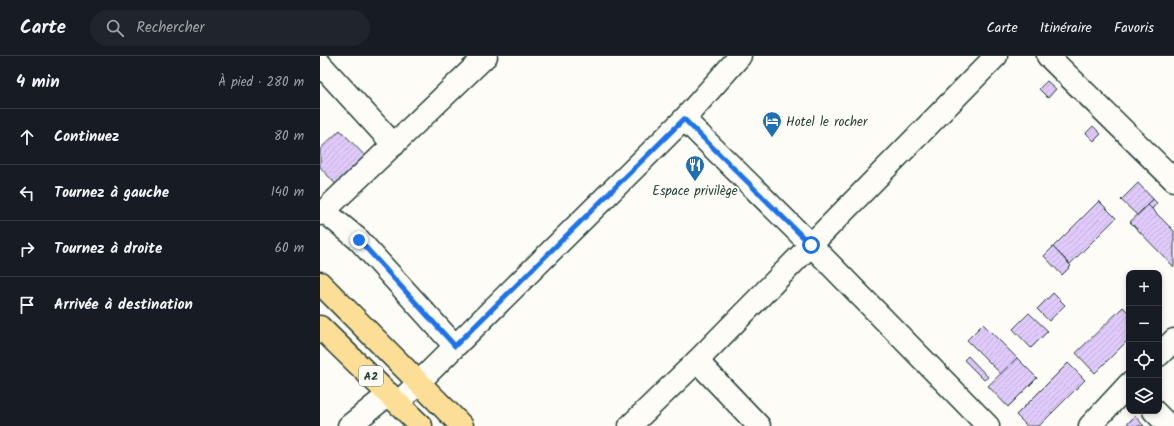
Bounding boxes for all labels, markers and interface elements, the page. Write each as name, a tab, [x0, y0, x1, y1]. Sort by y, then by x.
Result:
search box	[90, 10, 370, 46]
text: Carte	[20, 13, 66, 43]
text: Rechercher	[136, 16, 205, 40]
icon: search	[104, 17, 126, 39]
text: Carte	[986, 17, 1018, 39]
text: Itinéraire	[1040, 17, 1092, 39]
text: Favoris	[1114, 17, 1154, 39]
text: 4 min	[16, 69, 60, 96]
text: À pied · 280 m	[218, 72, 304, 93]
hotel icon: Hotel le rocher	[761, 110, 783, 138]
place label: Hotel le rocher	[786, 112, 868, 133]
text: Continuez	[54, 125, 119, 149]
icon: ahead	[16, 126, 38, 148]
text: 80 m	[274, 126, 304, 147]
restaurant icon: Espace privilège	[684, 154, 706, 182]
text: Tournez à gauche	[54, 181, 169, 205]
place label: Espace privilège	[652, 181, 738, 202]
icon: left	[16, 182, 38, 204]
text: 140 m	[271, 182, 304, 203]
route end	[350, 231, 368, 249]
route start	[802, 236, 820, 254]
text: Tournez à droite	[54, 237, 162, 261]
icon: right	[16, 238, 38, 260]
text: 60 m	[275, 238, 304, 259]
map controls	[1126, 270, 1162, 414]
button: +	[1126, 270, 1162, 306]
text: Arrivée à destination	[54, 293, 193, 317]
icon: arrive	[16, 294, 38, 316]
button: −	[1126, 306, 1162, 342]
button: locate	[1126, 342, 1162, 378]
road number: A2	[359, 366, 383, 386]
button: layers	[1126, 378, 1162, 414]

